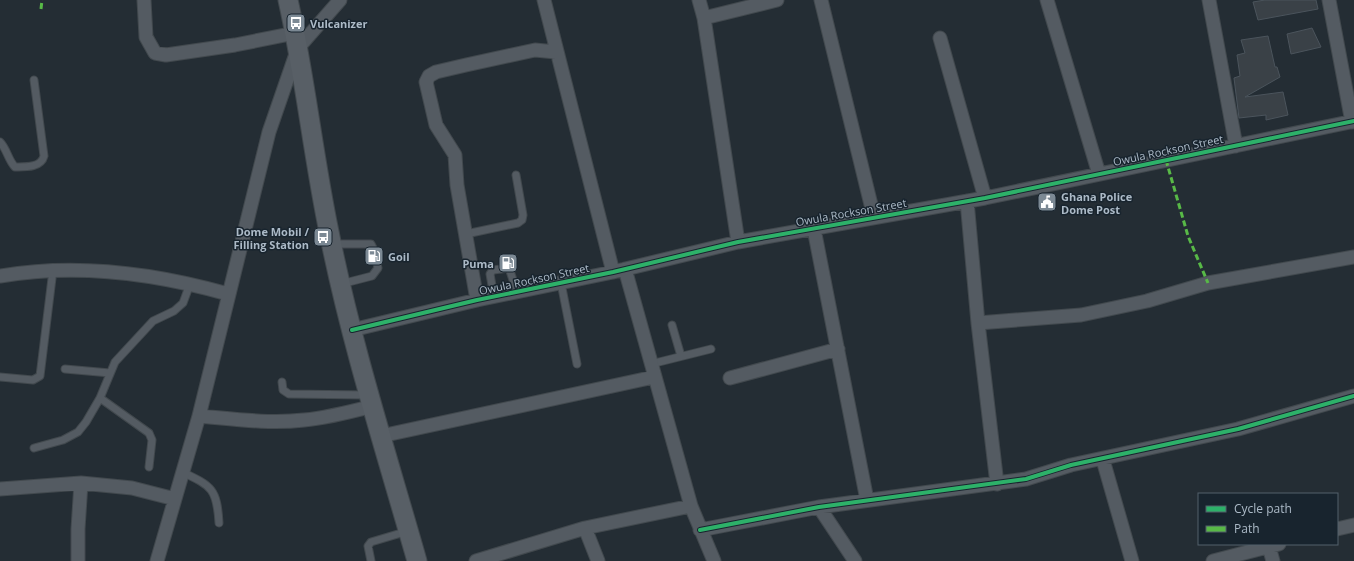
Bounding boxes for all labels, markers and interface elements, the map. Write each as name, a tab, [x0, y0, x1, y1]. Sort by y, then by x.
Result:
bus stop icon: Vulcanizer	[285, 12, 307, 34]
place label: Vulcanizer	[310, 16, 367, 31]
street label: Owula Rockson Street	[1112, 131, 1225, 169]
place label: Ghana Police Dome Post	[1061, 189, 1133, 217]
public building icon: Ghana Police Dome Post	[1036, 191, 1058, 213]
street label: Owula Rockson Street	[794, 195, 908, 229]
place label: Dome Mobil / Filling Station	[234, 224, 309, 252]
bus stop icon: Dome Mobil / Filling Station	[312, 226, 334, 248]
fuel station icon: Goil	[363, 245, 385, 267]
place label: Goil	[388, 249, 410, 264]
fuel station icon: Puma	[497, 252, 519, 274]
place label: Puma	[462, 256, 494, 271]
street label: Owula Rockson Street	[478, 260, 591, 298]
legend	[1198, 493, 1338, 545]
text: Cycle path	[1234, 500, 1292, 517]
text: Path	[1234, 520, 1260, 537]

